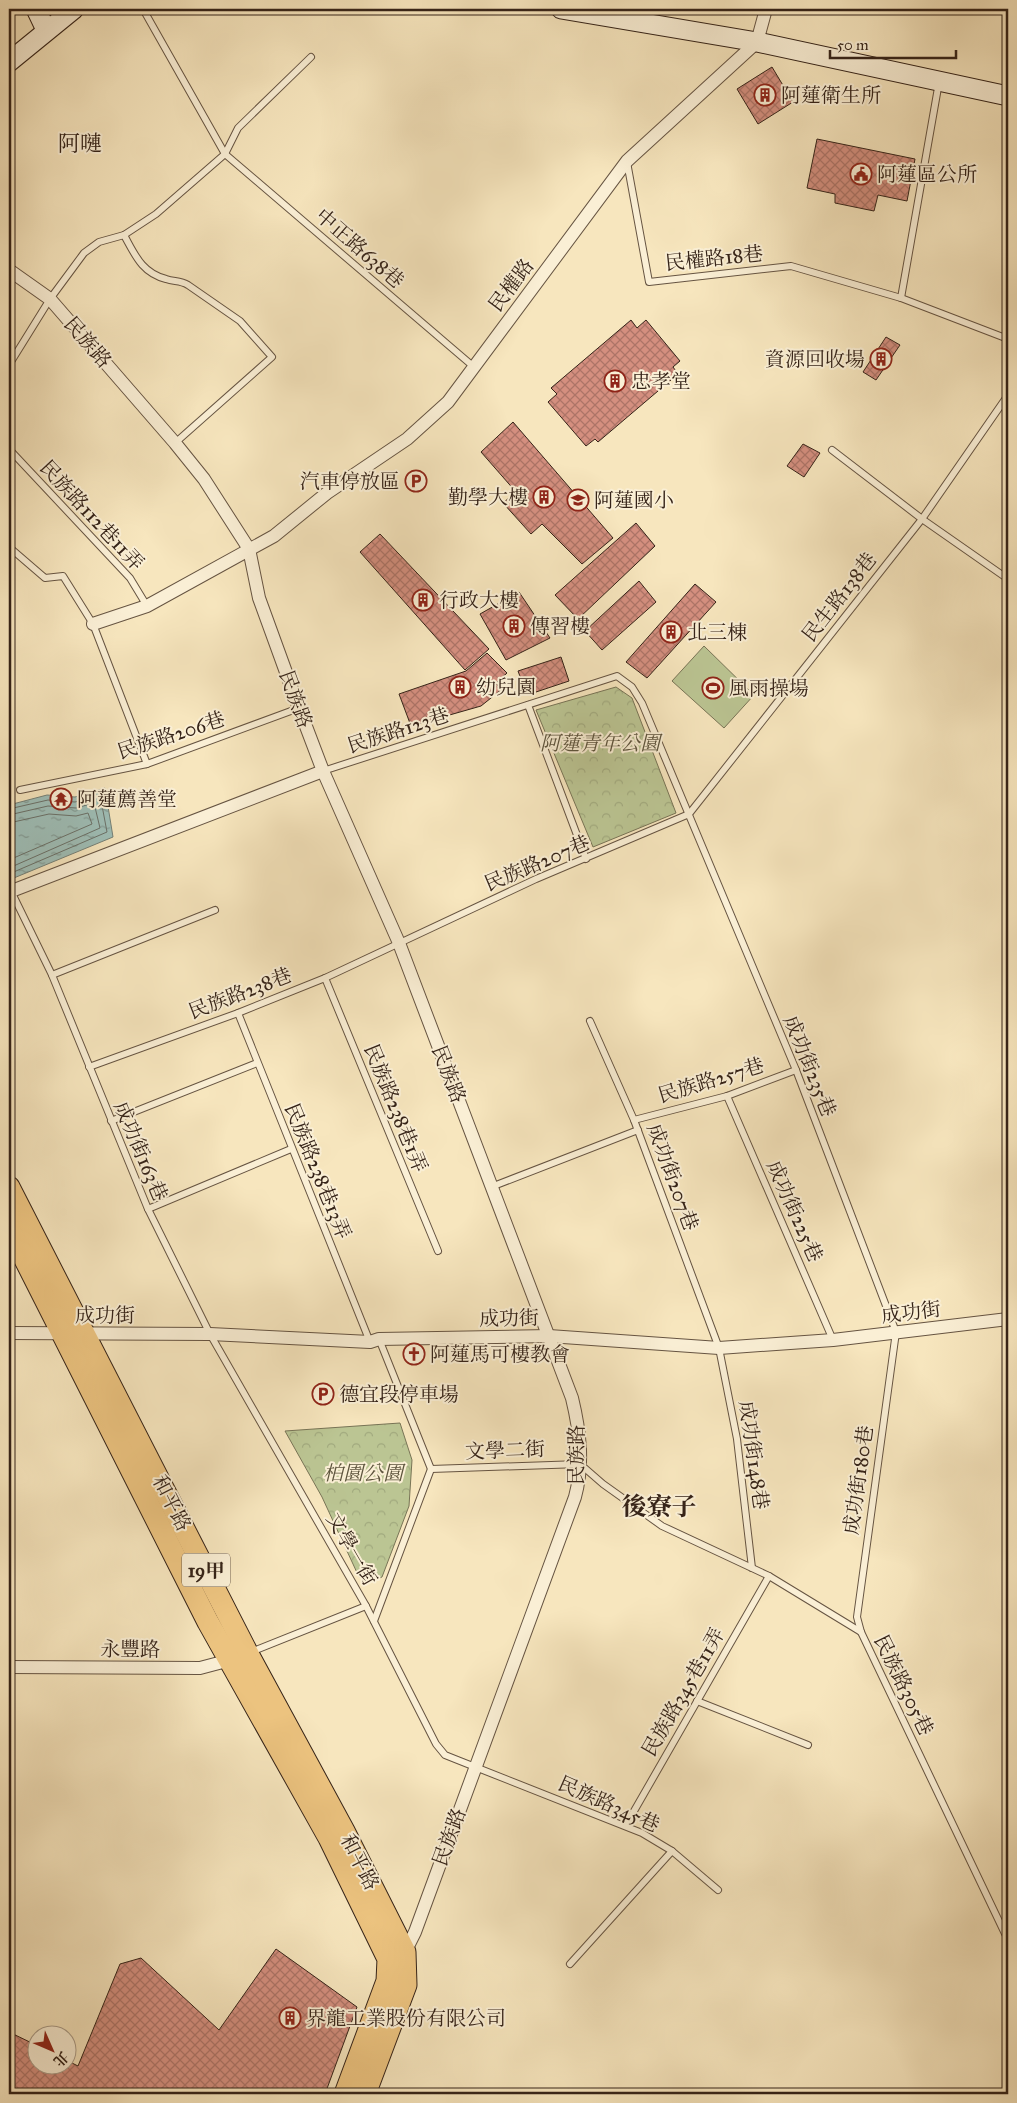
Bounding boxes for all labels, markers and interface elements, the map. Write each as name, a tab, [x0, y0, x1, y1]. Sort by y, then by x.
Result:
scale bar	[830, 28, 956, 60]
text: 50 m	[837, 36, 869, 54]
building icon: 阿蓮衛生所	[753, 83, 777, 107]
place label: 阿蓮衛生所	[781, 83, 881, 107]
district label: 阿嗹	[58, 130, 102, 157]
public building icon: 阿蓮區公所	[849, 162, 873, 186]
place label: 阿蓮區公所	[877, 162, 977, 186]
street label: 中正路638巷	[311, 203, 409, 293]
street label: 民權路18巷	[664, 241, 764, 275]
street label: 民權路	[483, 254, 539, 316]
street label: 民族路	[59, 311, 117, 373]
place label: 資源回收場	[765, 347, 865, 371]
building icon: 資源回收場	[869, 347, 893, 371]
building icon: 忠孝堂	[603, 369, 627, 393]
place label: 忠孝堂	[631, 369, 691, 393]
street label: 民族路112巷11弄	[35, 455, 149, 575]
place label: 汽車停放區	[300, 469, 400, 493]
parking icon: 汽車停放區	[404, 469, 428, 493]
place label: 勤學大樓	[448, 485, 528, 509]
building icon: 勤學大樓	[532, 485, 556, 509]
school or university icon: 阿蓮國小	[566, 488, 590, 512]
place label: 阿蓮國小	[594, 488, 674, 512]
street label: 民生路138巷	[797, 548, 881, 646]
building icon: 行政大樓	[411, 588, 435, 612]
place label: 行政大樓	[439, 588, 519, 612]
building icon: 傳習樓	[502, 614, 526, 638]
place label: 傳習樓	[530, 614, 590, 638]
building icon: 北三棟	[659, 620, 683, 644]
place label: 北三棟	[687, 620, 747, 644]
street label: 民族路	[274, 667, 318, 731]
building icon: 幼兒園	[448, 675, 472, 699]
place label: 幼兒園	[476, 675, 536, 699]
sports icon: 風雨操場	[701, 676, 725, 700]
place label: 風雨操場	[729, 676, 809, 700]
street label: 民族路123巷	[344, 702, 452, 758]
street label: 民族路206巷	[114, 706, 228, 764]
park label: 阿蓮青年公園	[540, 731, 663, 755]
temple icon: 阿蓮薦善堂	[49, 787, 73, 811]
place label: 阿蓮薦善堂	[77, 787, 177, 811]
street label: 民族路207巷	[481, 830, 593, 896]
street label: 民族路238巷	[185, 962, 295, 1024]
street label: 成功街235巷	[779, 1012, 841, 1120]
street label: 民族路238巷1弄	[359, 1040, 433, 1176]
street label: 民族路	[427, 1042, 471, 1106]
street label: 民族路257巷	[655, 1052, 767, 1108]
street label: 成功街163巷	[109, 1097, 173, 1205]
street label: 民族路238巷13弄	[280, 1100, 356, 1242]
street label: 成功街207巷	[643, 1120, 703, 1234]
street label: 成功街225巷	[762, 1156, 828, 1266]
street label: 成功街	[880, 1296, 942, 1328]
street label: 成功街	[75, 1303, 135, 1327]
street label: 成功街	[479, 1305, 539, 1331]
church icon: 阿蓮馬可樓教會	[402, 1342, 426, 1366]
place label: 阿蓮馬可樓教會	[430, 1342, 570, 1366]
parking icon: 德宜段停車場	[311, 1382, 335, 1406]
place label: 德宜段停車場	[339, 1382, 459, 1406]
street label: 成功街148巷	[734, 1399, 774, 1511]
street label: 成功街180巷	[838, 1424, 878, 1536]
street label: 民族路	[564, 1425, 588, 1485]
street label: 文學二街	[465, 1437, 545, 1463]
park label: 柏園公園	[323, 1461, 406, 1485]
street label: 和平路	[148, 1471, 196, 1535]
district label: 後寮子	[621, 1491, 697, 1522]
street label: 文學一街	[322, 1508, 382, 1590]
road number: 19甲	[182, 1554, 230, 1586]
street label: 民族路345巷11弄	[637, 1624, 729, 1760]
street label: 民族路305巷	[869, 1631, 939, 1739]
street label: 永豐路	[100, 1637, 160, 1661]
street label: 民族路345巷	[555, 1771, 663, 1837]
street label: 民族路	[427, 1805, 471, 1869]
street label: 和平路	[336, 1830, 384, 1894]
building icon: 界龍工業股份有限公司	[278, 2006, 302, 2030]
place label: 界龍工業股份有限公司	[306, 2006, 506, 2030]
north arrow	[28, 2026, 78, 2076]
text: 北	[50, 2048, 72, 2070]

